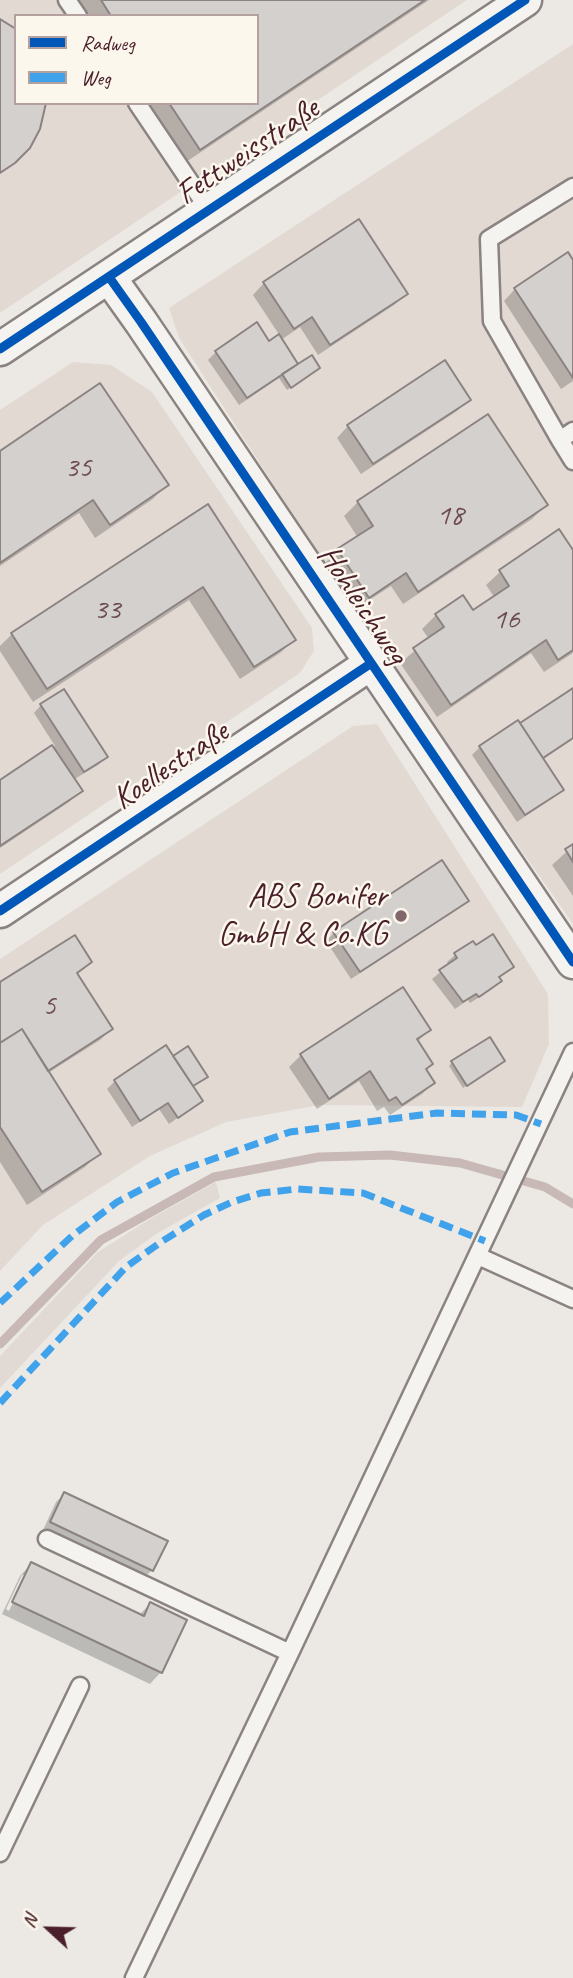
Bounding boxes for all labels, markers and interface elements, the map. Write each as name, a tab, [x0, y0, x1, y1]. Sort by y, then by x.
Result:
legend	[14, 14, 259, 105]
text: Radweg	[81, 30, 135, 56]
text: Weg	[81, 65, 111, 91]
street label: Fettweisstraße	[169, 90, 327, 214]
house number: 35	[65, 450, 91, 486]
house number: 18	[437, 498, 463, 534]
street label: Hohleichweg	[308, 538, 416, 672]
house number: 33	[94, 592, 120, 628]
house number: 16	[493, 602, 519, 638]
street label: Koellestraße	[105, 713, 237, 819]
place label: ABS Bonifer GmbH & Co.KG	[218, 877, 387, 955]
marker: ABS Bonifer GmbH & Co.KG	[393, 908, 409, 924]
house number: 5	[42, 988, 56, 1024]
north arrow	[14, 1894, 84, 1964]
text: N	[16, 1911, 43, 1931]

